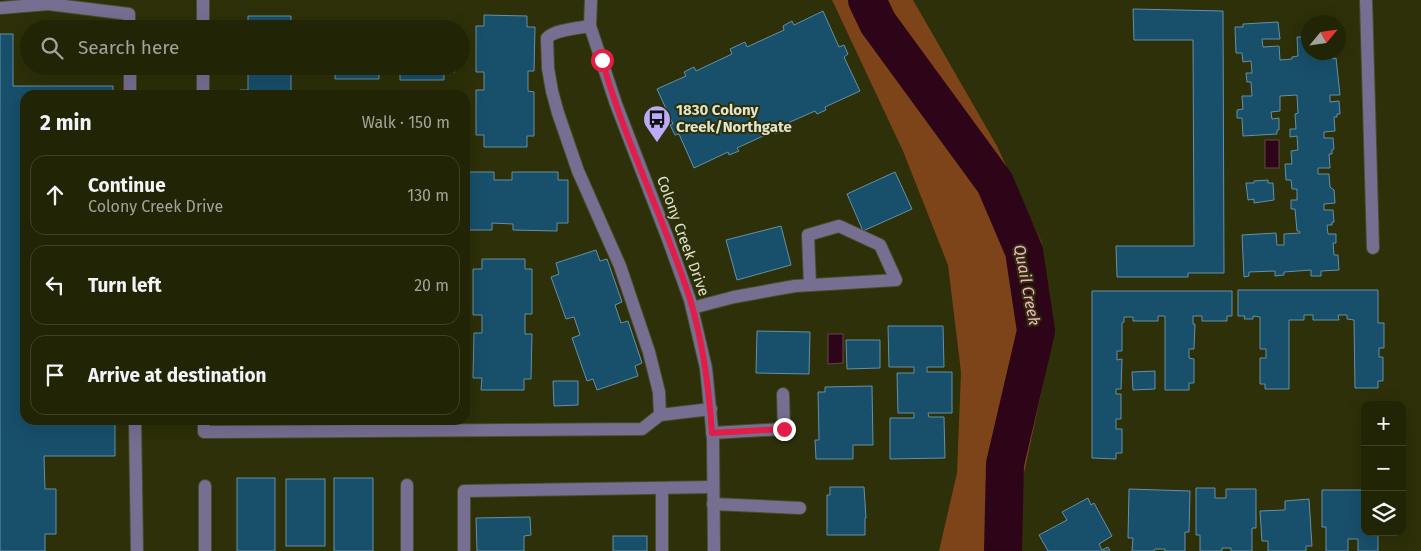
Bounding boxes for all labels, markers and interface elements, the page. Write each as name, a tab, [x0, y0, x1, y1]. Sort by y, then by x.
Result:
north arrow	[1301, 15, 1346, 60]
search box	[20, 20, 470, 75]
icon: search	[38, 34, 66, 62]
text: Search here	[78, 36, 179, 59]
route start	[591, 49, 614, 72]
place label: 1830 Colony Creek/Northgate	[676, 101, 792, 136]
bus stop icon: 1830 Colony Creek/Northgate	[642, 104, 672, 143]
text: 2 min	[40, 110, 92, 136]
text: Walk · 150 m	[362, 113, 450, 132]
street label: Colony Creek Drive	[653, 173, 713, 299]
text: Continue	[88, 174, 166, 197]
icon: ahead	[41, 181, 69, 209]
text: 130 m	[407, 186, 449, 205]
text: Colony Creek Drive	[88, 197, 223, 216]
water label: Quail Creek	[1010, 243, 1044, 327]
icon: left	[41, 271, 69, 299]
text: Turn left	[88, 274, 162, 297]
text: 20 m	[414, 276, 449, 295]
icon: arrive	[41, 361, 69, 389]
text: Arrive at destination	[88, 364, 267, 387]
map controls	[1361, 401, 1406, 536]
button: +	[1361, 401, 1406, 446]
route end	[773, 418, 796, 441]
button: −	[1361, 446, 1406, 491]
button: layers	[1361, 491, 1406, 536]

